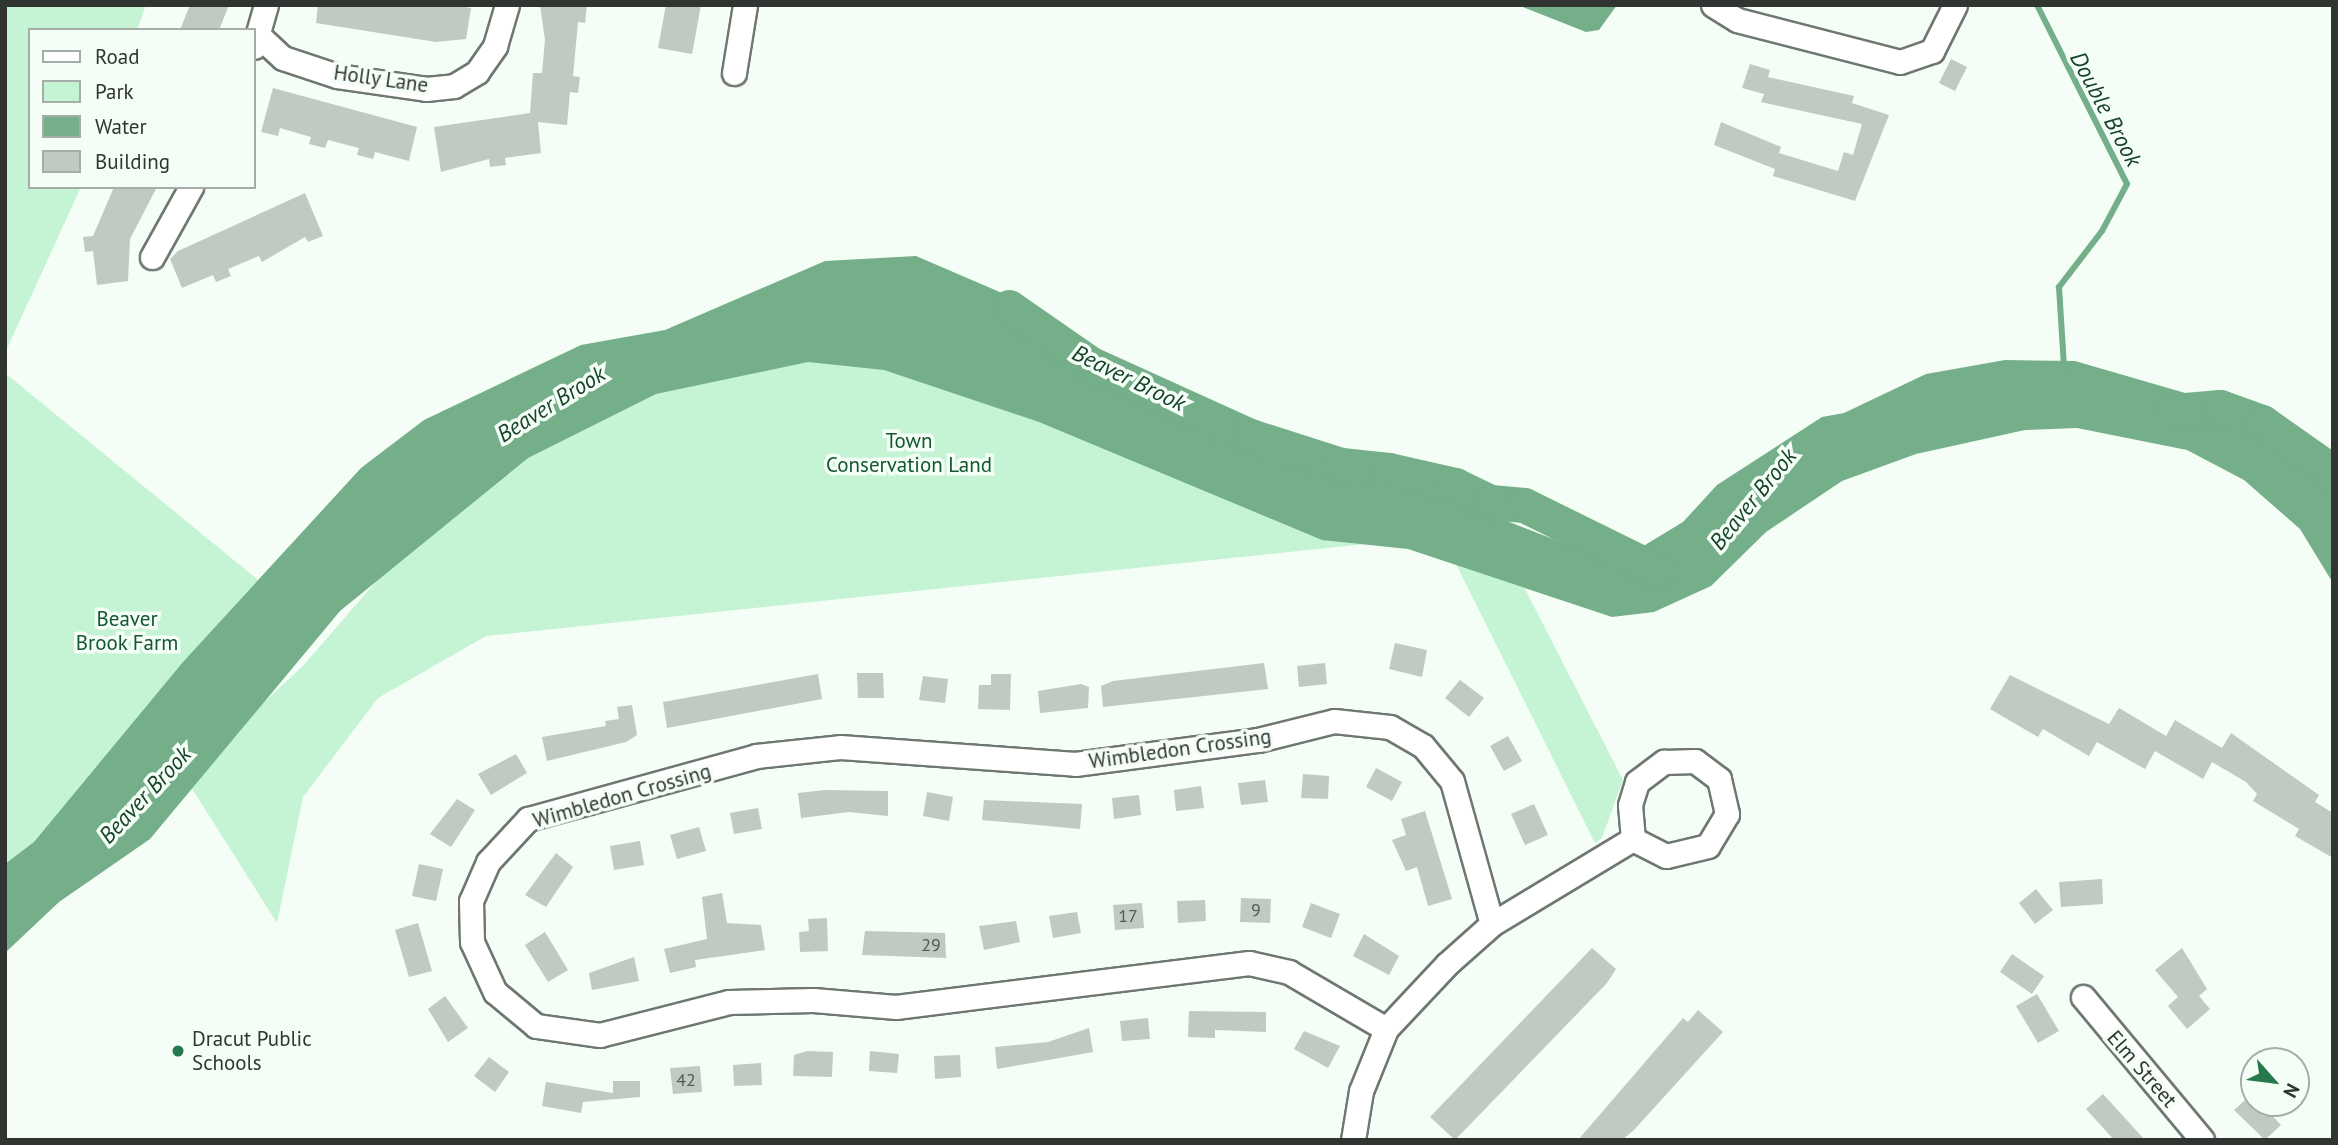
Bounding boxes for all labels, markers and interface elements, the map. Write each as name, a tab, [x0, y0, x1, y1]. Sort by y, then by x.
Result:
legend	[28, 28, 256, 189]
text: Road	[95, 43, 139, 70]
water label: Double Brook	[2064, 47, 2148, 171]
street label: Holly Lane	[332, 60, 430, 98]
text: Park	[95, 78, 134, 105]
text: Water	[95, 113, 147, 140]
text: Building	[95, 148, 170, 175]
water label: Beaver Brook	[1068, 339, 1190, 417]
water label: Beaver Brook	[492, 360, 610, 448]
park label: Town Conservation Land	[826, 428, 992, 478]
water label: Beaver Brook	[1704, 443, 1802, 555]
park label: Beaver Brook Farm	[75, 606, 179, 656]
street label: Wimbledon Crossing	[1087, 724, 1273, 774]
water label: Beaver Brook	[93, 741, 197, 849]
street label: Wimbledon Crossing	[530, 759, 714, 833]
house number: 9	[1251, 899, 1261, 921]
house number: 17	[1118, 905, 1138, 927]
house number: 29	[921, 934, 941, 956]
street label: Elm Street	[2102, 1025, 2182, 1113]
place label: Dracut Public Schools	[192, 1026, 312, 1076]
marker: Dracut Public Schools	[170, 1043, 186, 1059]
north arrow	[2240, 1047, 2310, 1117]
house number: 42	[676, 1069, 696, 1091]
text: N	[2278, 1080, 2305, 1102]

